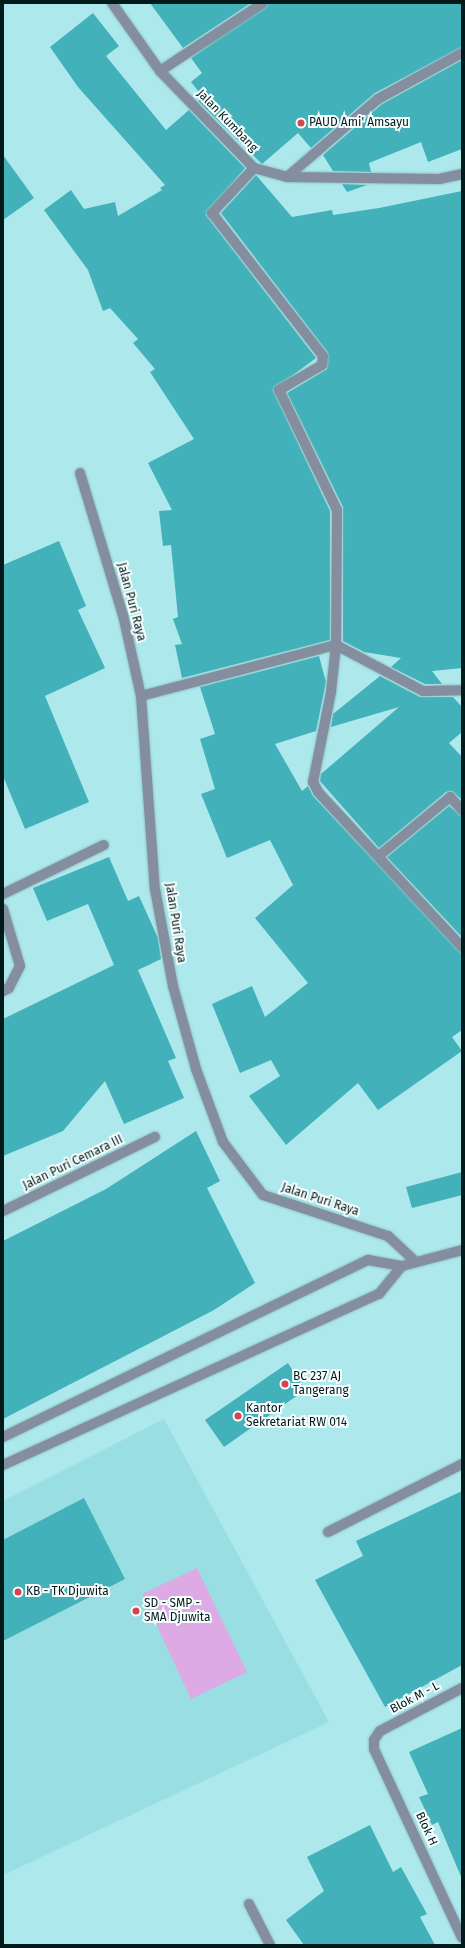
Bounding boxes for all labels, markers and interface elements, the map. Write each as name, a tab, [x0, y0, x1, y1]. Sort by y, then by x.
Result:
street label: Jalan Kumbang	[194, 87, 260, 155]
place label: PAUD Ami' Amsayu	[309, 116, 409, 130]
marker: PAUD Ami' Amsayu	[296, 118, 306, 128]
street label: Jalan Puri Raya	[114, 561, 148, 643]
street label: Jalan Puri Raya	[162, 882, 188, 964]
street label: Jalan Puri Cemara III	[21, 1133, 125, 1193]
street label: Jalan Puri Raya	[279, 1181, 361, 1219]
place label: BC 237 AJ Tangerang	[293, 1370, 349, 1398]
marker: BC 237 AJ Tangerang	[280, 1379, 290, 1389]
place label: Kantor Sekretariat RW 014	[246, 1402, 347, 1430]
marker: Kantor Sekretariat RW 014	[233, 1411, 243, 1421]
place label: KB - TK Djuwita	[26, 1585, 109, 1599]
marker: KB - TK Djuwita	[13, 1587, 23, 1597]
place label: SD - SMP - SMA Djuwita	[144, 1597, 211, 1625]
marker: SD - SMP - SMA Djuwita	[131, 1606, 141, 1616]
street label: Blok M - L	[388, 1679, 442, 1717]
street label: Blok H	[412, 1810, 440, 1848]

